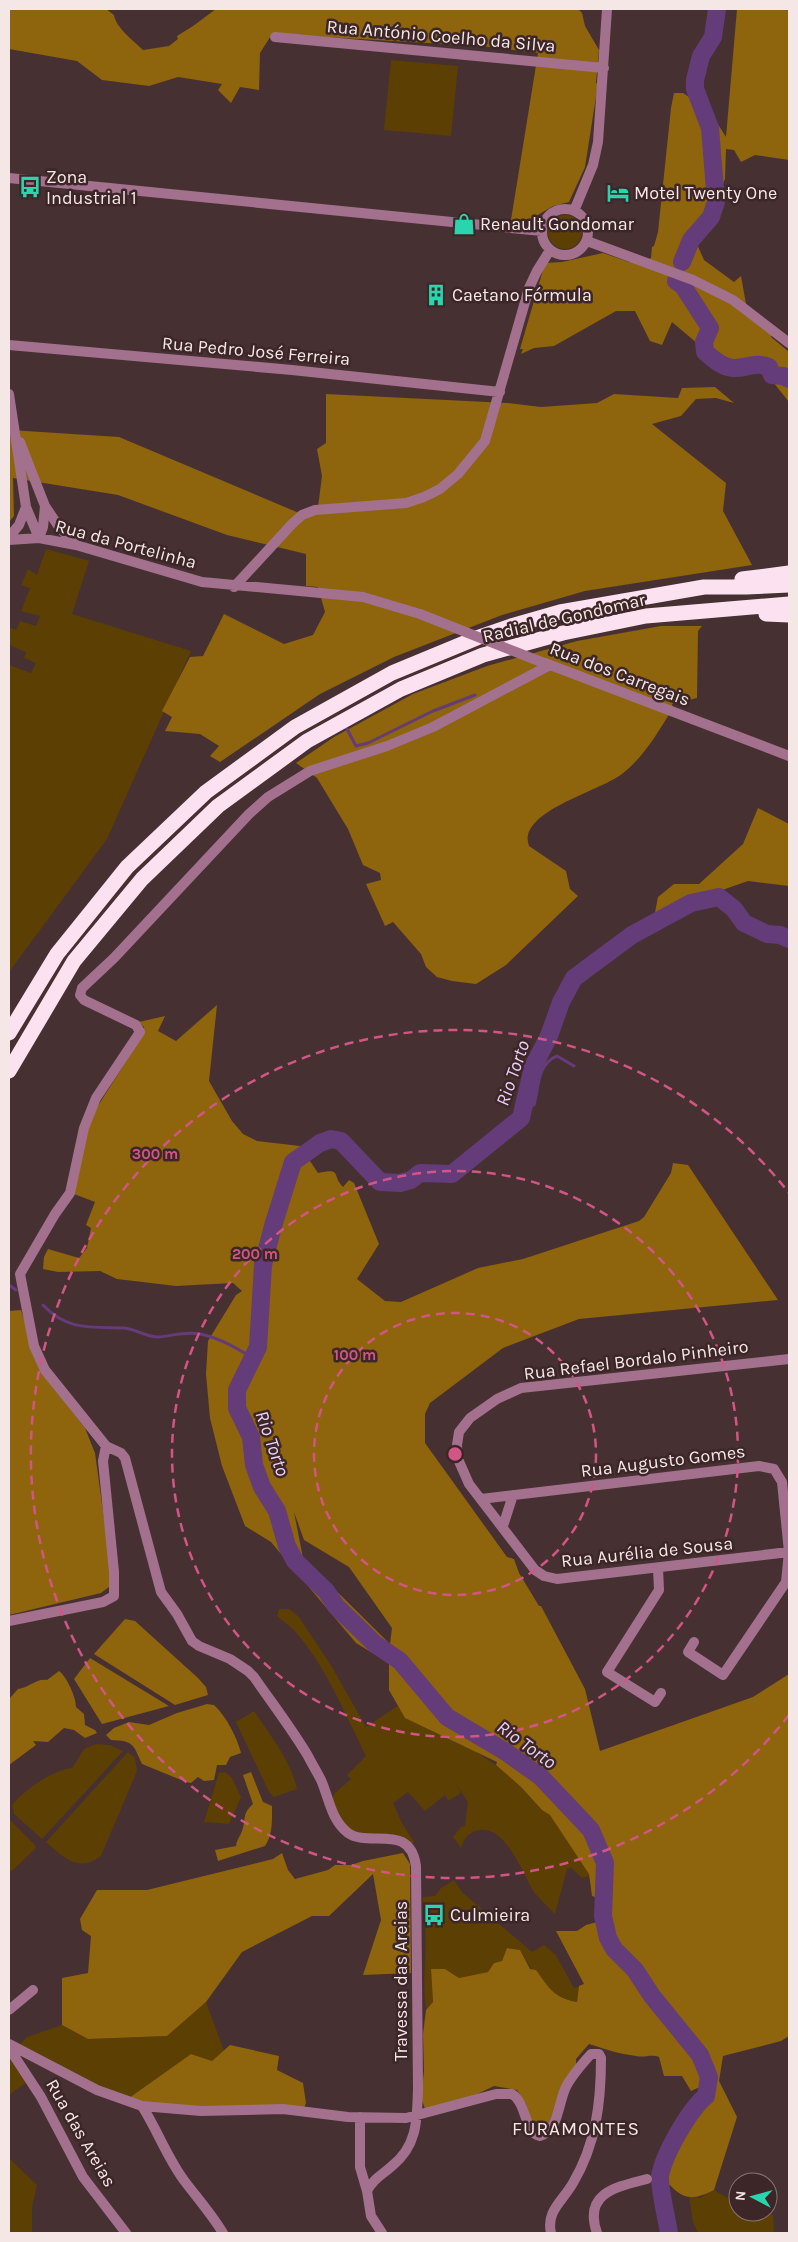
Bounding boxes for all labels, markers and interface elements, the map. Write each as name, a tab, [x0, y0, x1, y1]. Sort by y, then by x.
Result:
street label: Rua António Coelho da Silva	[326, 15, 556, 57]
place label: Zona Industrial 1	[46, 166, 137, 209]
bus stop icon: Zona Industrial 1	[17, 174, 43, 200]
hotel icon: Motel Twenty One	[605, 180, 631, 206]
place label: Motel Twenty One	[634, 182, 777, 204]
shop icon: Renault Gondomar	[451, 211, 477, 237]
place label: Renault Gondomar	[480, 213, 635, 235]
building icon: Caetano Fórmula	[423, 282, 449, 308]
place label: Caetano Fórmula	[452, 284, 592, 306]
street label: Rua Pedro José Ferreira	[161, 332, 351, 370]
street label: Rua da Portelinha	[53, 515, 199, 573]
street label: Radial de Gondomar	[480, 588, 648, 647]
street label: Rua dos Carregais	[547, 637, 693, 711]
water label: Rio Torto	[492, 1037, 535, 1109]
text: 300 m	[132, 1145, 178, 1163]
text: 200 m	[232, 1245, 278, 1263]
street label: Rua Refael Bordalo Pinheiro	[522, 1335, 750, 1385]
text: 100 m	[334, 1346, 376, 1364]
water label: Rio Torto	[251, 1408, 294, 1480]
street label: Rua Augusto Gomes	[579, 1440, 747, 1482]
centre of rings	[446, 1445, 464, 1463]
street label: Rua Aurélia de Sousa	[560, 1532, 734, 1572]
water label: Rio Torto	[493, 1716, 561, 1774]
street label: Travessa das Areias	[390, 1901, 412, 2061]
bus stop icon: Culmieira	[421, 1902, 447, 1928]
place label: Culmieira	[450, 1904, 530, 1926]
street label: Rua das Areias	[41, 2075, 121, 2191]
district label: FURAMONTES	[512, 2118, 640, 2140]
north arrow	[728, 2172, 778, 2222]
text: N	[732, 2190, 750, 2202]

